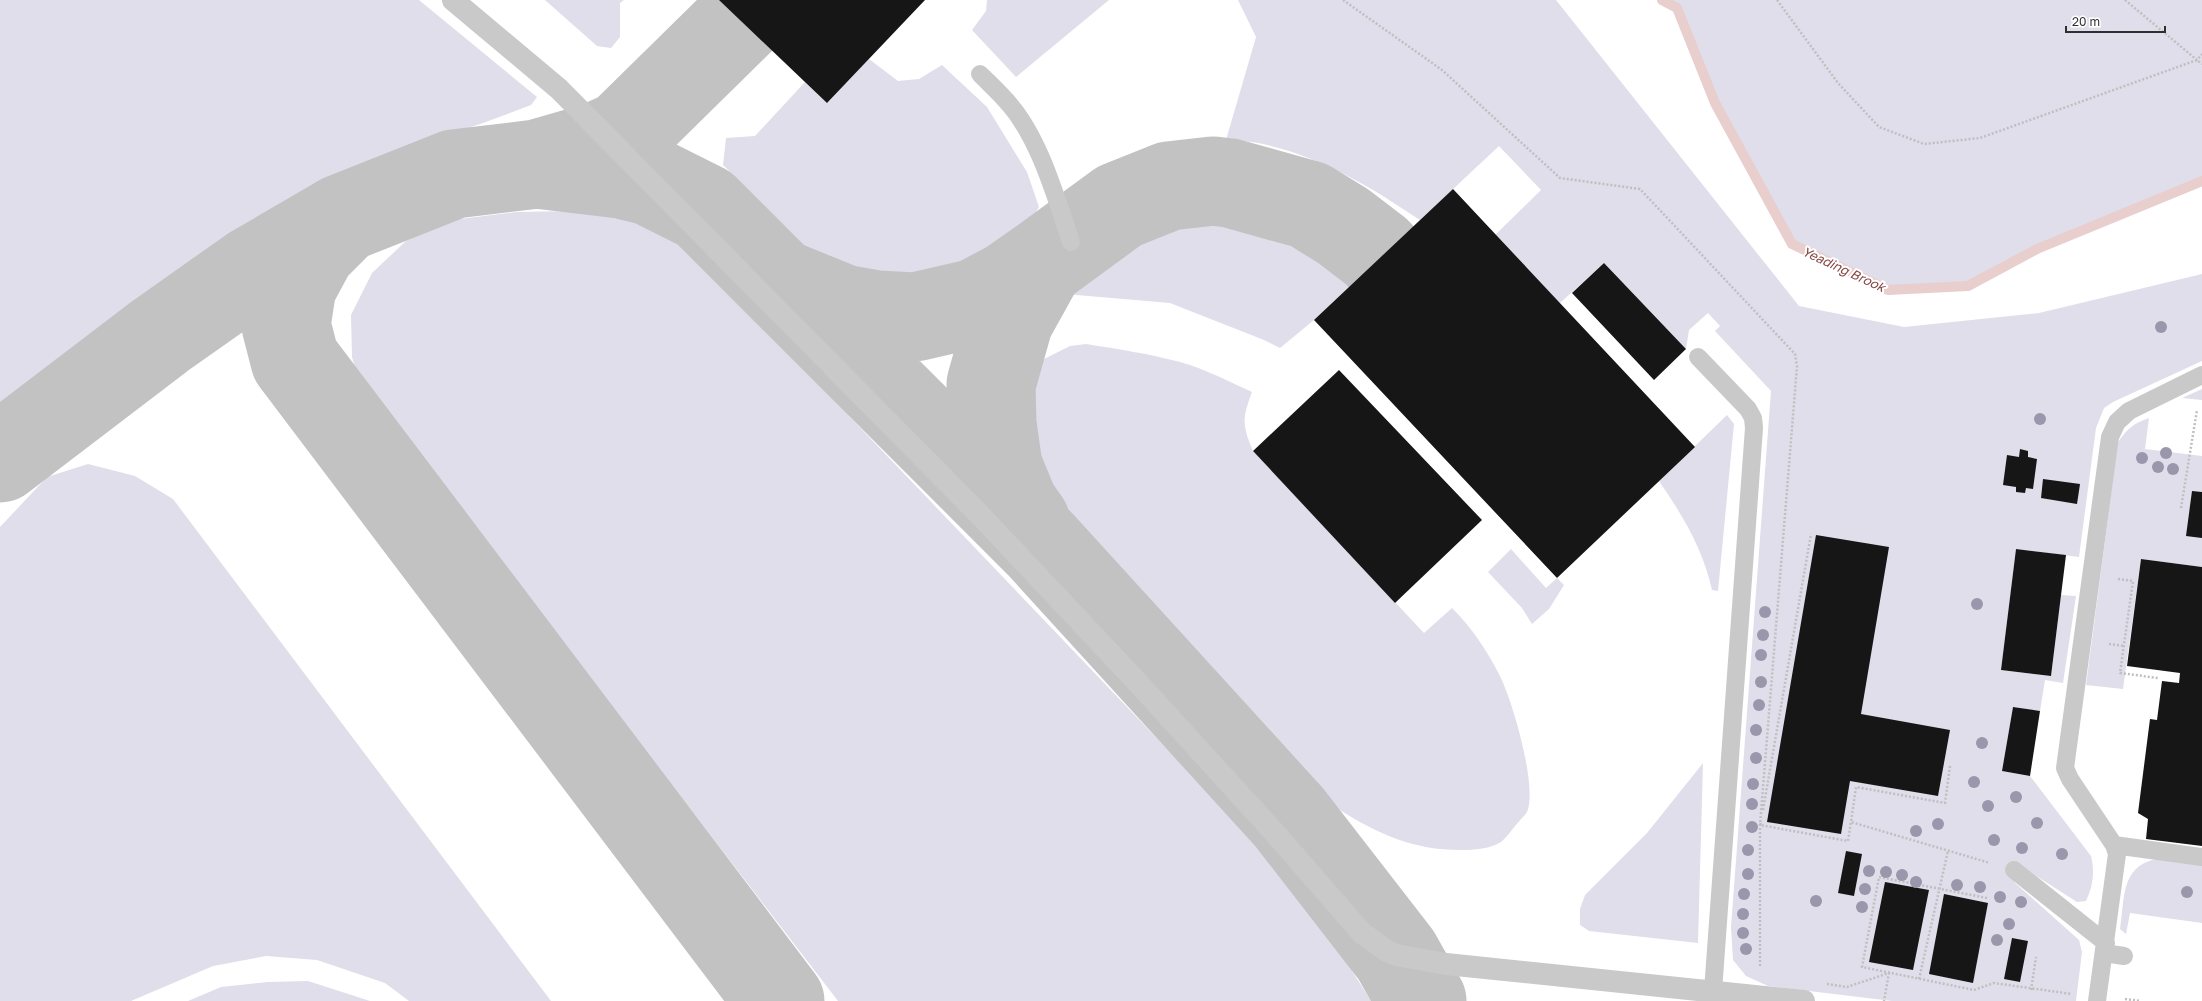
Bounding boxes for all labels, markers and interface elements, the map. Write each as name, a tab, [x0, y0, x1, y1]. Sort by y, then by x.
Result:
scale bar	[2066, 8, 2165, 34]
text: 20 m	[2072, 14, 2100, 29]
water label: Yeading Brook	[1800, 243, 1889, 296]

